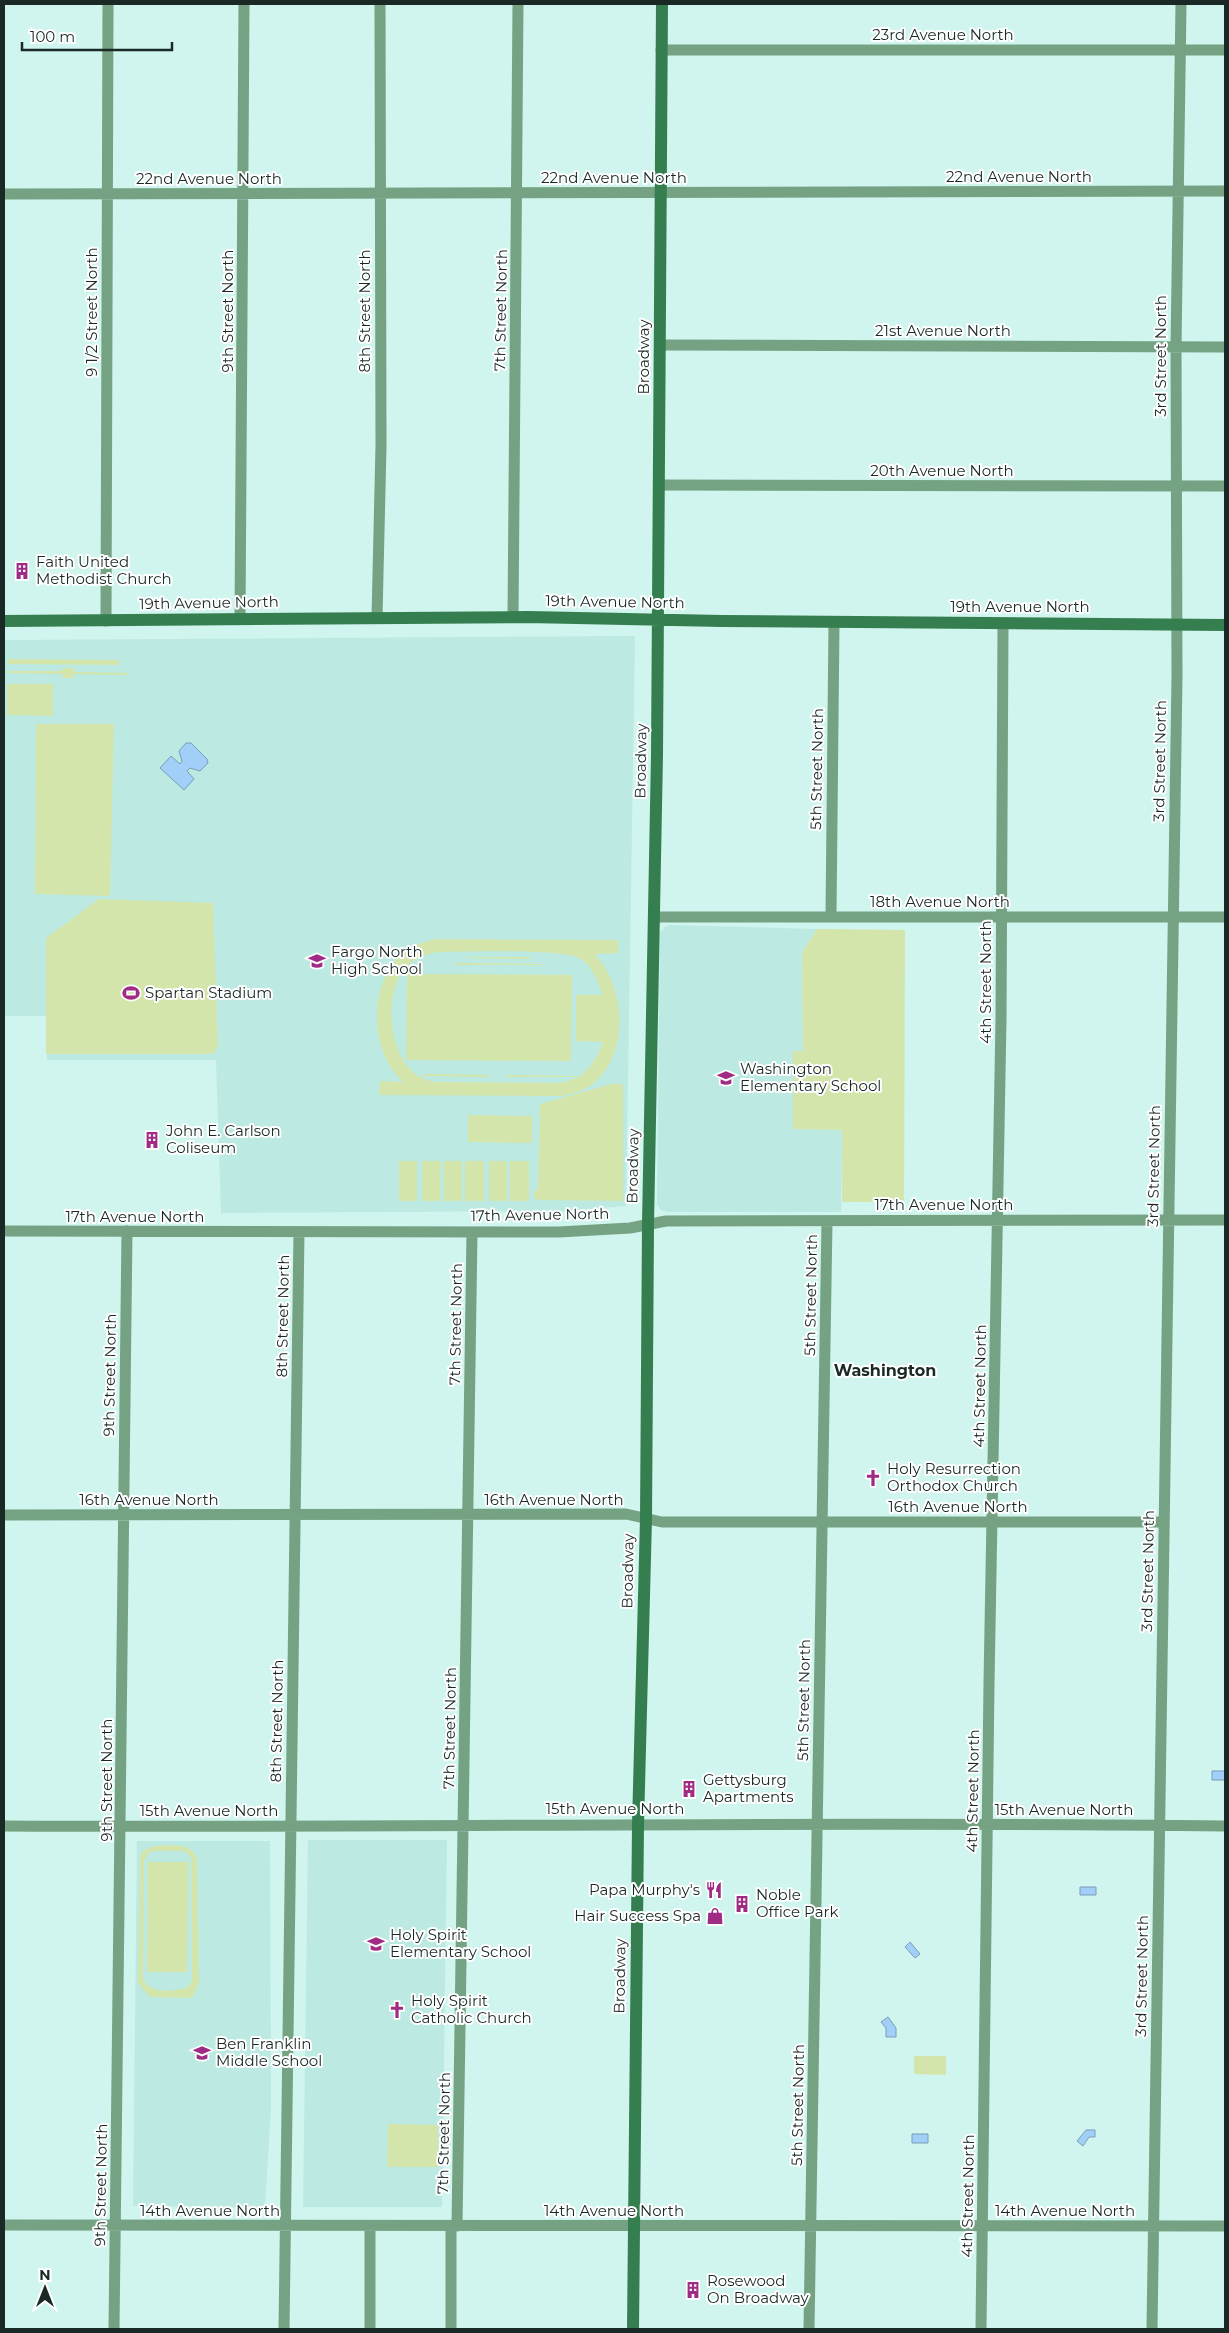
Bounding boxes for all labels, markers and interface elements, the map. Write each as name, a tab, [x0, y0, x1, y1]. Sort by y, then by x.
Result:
scale bar	[22, 20, 172, 52]
street label: 23rd Avenue North	[872, 25, 1014, 44]
text: 100 m	[30, 27, 75, 46]
street label: 22nd Avenue North	[946, 167, 1092, 186]
street label: 22nd Avenue North	[541, 168, 687, 187]
street label: 22nd Avenue North	[136, 169, 282, 188]
street label: 9 1/2 Street North	[82, 247, 101, 377]
street label: 8th Street North	[355, 249, 374, 373]
street label: 7th Street North	[490, 249, 511, 371]
street label: 9th Street North	[218, 250, 237, 372]
street label: 3rd Street North	[1151, 295, 1170, 417]
street label: Broadway	[634, 319, 653, 395]
street label: 21st Avenue North	[875, 321, 1011, 340]
street label: 20th Avenue North	[870, 461, 1014, 480]
place label: Faith United Methodist Church	[36, 552, 172, 588]
building icon: Faith United Methodist Church	[12, 561, 32, 581]
street label: 19th Avenue North	[545, 591, 685, 612]
street label: 19th Avenue North	[139, 592, 279, 613]
street label: 19th Avenue North	[950, 597, 1090, 616]
street label: 3rd Street North	[1149, 700, 1170, 822]
street label: 5th Street North	[806, 708, 827, 830]
street label: Broadway	[630, 722, 651, 799]
street label: 18th Avenue North	[870, 892, 1010, 911]
street label: 4th Street North	[976, 920, 995, 1044]
place label: Fargo North High School	[331, 942, 423, 978]
school or university icon: Fargo North High School	[307, 951, 327, 971]
sports icon: Spartan Stadium	[121, 983, 141, 1003]
place label: Spartan Stadium	[145, 983, 272, 1002]
place label: Washington Elementary School	[740, 1059, 881, 1095]
school or university icon: Washington Elementary School	[716, 1068, 736, 1088]
street label: 3rd Street North	[1143, 1105, 1164, 1227]
place label: John E. Carlson Coliseum	[165, 1121, 281, 1157]
street label: Broadway	[622, 1127, 643, 1204]
building icon: John E. Carlson Coliseum	[142, 1130, 162, 1150]
street label: 17th Avenue North	[875, 1195, 1013, 1214]
street label: 17th Avenue North	[470, 1204, 610, 1225]
street label: 17th Avenue North	[66, 1207, 204, 1226]
street label: 5th Street North	[800, 1234, 821, 1356]
street label: 8th Street North	[272, 1254, 293, 1378]
street label: 7th Street North	[445, 1263, 466, 1385]
street label: 9th Street North	[99, 1313, 120, 1437]
street label: 4th Street North	[969, 1324, 990, 1448]
district label: Washington	[834, 1361, 936, 1380]
place label: Holy Resurrection Orthodox Church	[887, 1459, 1021, 1495]
church icon: Holy Resurrection Orthodox Church	[863, 1468, 883, 1488]
street label: 16th Avenue North	[79, 1490, 219, 1509]
street label: 16th Avenue North	[484, 1490, 624, 1509]
street label: 16th Avenue North	[888, 1497, 1028, 1516]
street label: 3rd Street North	[1137, 1510, 1158, 1632]
street label: Broadway	[617, 1532, 638, 1609]
street label: 5th Street North	[793, 1639, 814, 1761]
street label: 8th Street North	[266, 1659, 287, 1783]
street label: 7th Street North	[439, 1667, 460, 1789]
street label: 9th Street North	[97, 1719, 116, 1841]
street label: 4th Street North	[962, 1729, 983, 1853]
place label: Gettysburg Apartments	[703, 1770, 794, 1806]
building icon: Gettysburg Apartments	[679, 1779, 699, 1799]
street label: 15th Avenue North	[546, 1799, 684, 1818]
street label: 15th Avenue North	[995, 1800, 1133, 1819]
street label: 15th Avenue North	[140, 1801, 278, 1820]
place label: Papa Murphy's	[589, 1880, 700, 1899]
restaurant icon: Papa Murphy's	[704, 1880, 724, 1900]
place label: Noble Office Park	[756, 1885, 838, 1921]
building icon: Noble Office Park	[732, 1894, 752, 1914]
place label: Hair Success Spa	[574, 1906, 701, 1925]
shop icon: Hair Success Spa	[705, 1906, 725, 1926]
street label: 3rd Street North	[1131, 1915, 1152, 2037]
place label: Holy Spirit Elementary School	[390, 1925, 531, 1961]
school or university icon: Holy Spirit Elementary School	[366, 1934, 386, 1954]
street label: Broadway	[609, 1937, 630, 2014]
place label: Holy Spirit Catholic Church	[411, 1991, 532, 2027]
church icon: Holy Spirit Catholic Church	[387, 2000, 407, 2020]
place label: Ben Franklin Middle School	[216, 2034, 322, 2070]
school or university icon: Ben Franklin Middle School	[192, 2043, 212, 2063]
street label: 5th Street North	[787, 2044, 808, 2166]
street label: 7th Street North	[433, 2072, 454, 2194]
street label: 9th Street North	[90, 2123, 111, 2247]
street label: 4th Street North	[957, 2134, 978, 2258]
street label: 14th Avenue North	[140, 2201, 280, 2220]
street label: 14th Avenue North	[544, 2201, 684, 2220]
street label: 14th Avenue North	[995, 2201, 1135, 2220]
north arrow	[20, 2263, 70, 2313]
text: N	[39, 2266, 51, 2284]
place label: Rosewood On Broadway	[707, 2271, 810, 2307]
building icon: Rosewood On Broadway	[683, 2280, 703, 2300]

